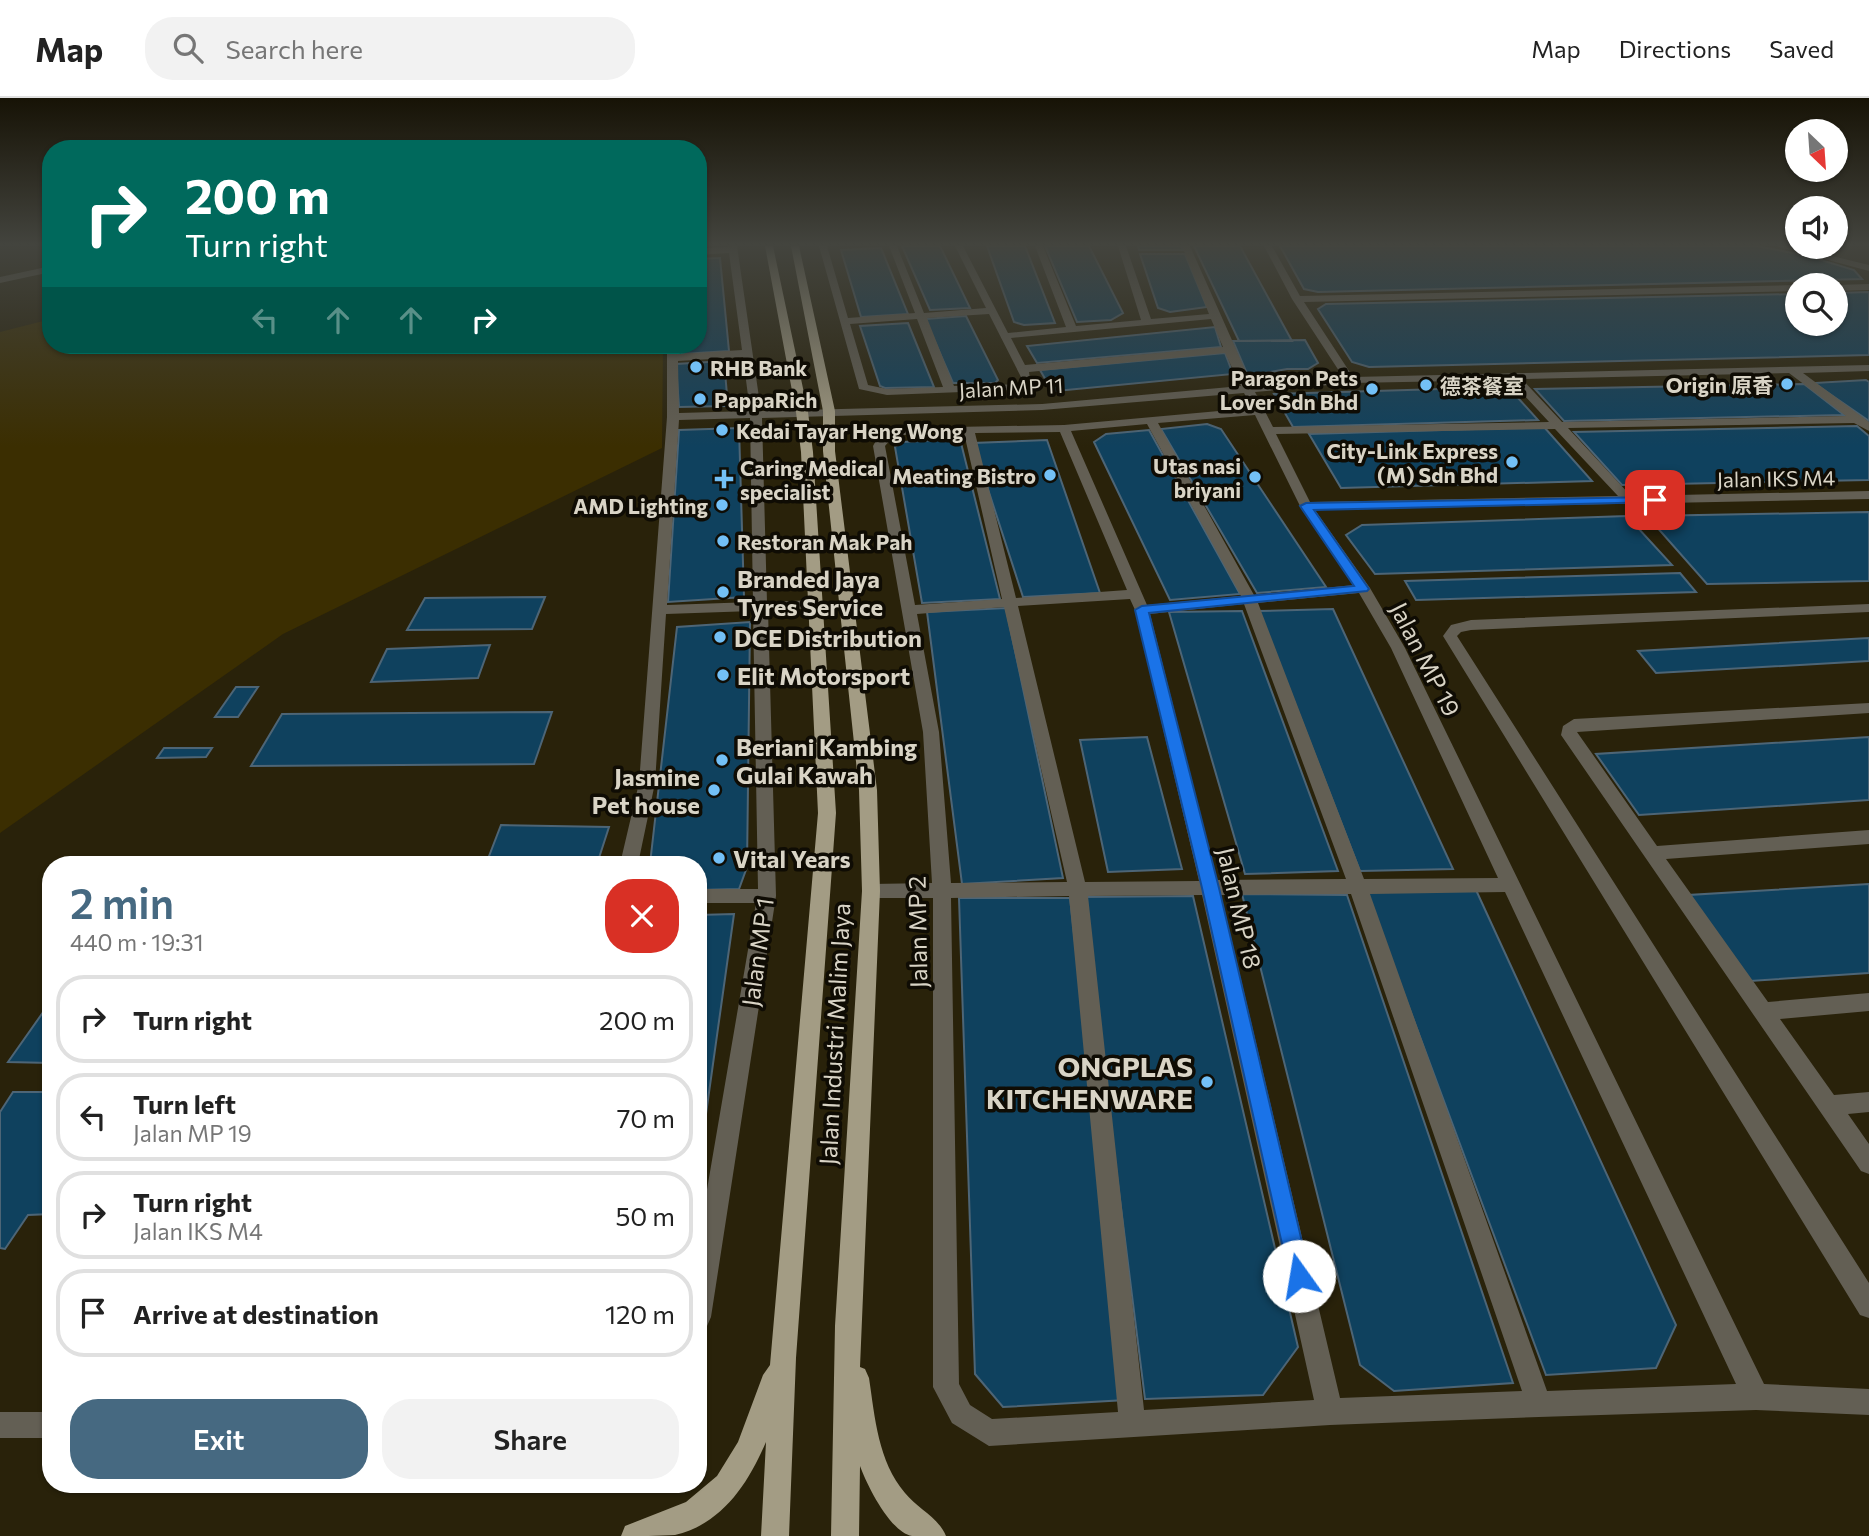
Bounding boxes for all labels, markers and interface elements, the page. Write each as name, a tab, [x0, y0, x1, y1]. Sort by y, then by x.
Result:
search box	[145, 17, 635, 80]
text: Map	[35, 28, 103, 69]
icon: search	[169, 29, 207, 67]
text: Search here	[225, 33, 363, 64]
text: Map	[1531, 34, 1581, 63]
text: Directions	[1619, 34, 1731, 63]
text: Saved	[1769, 34, 1834, 63]
north arrow	[1785, 119, 1848, 182]
map controls	[1785, 119, 1848, 336]
text: 200 m	[185, 164, 330, 224]
icon: right	[70, 168, 161, 259]
button: sound	[1785, 196, 1848, 259]
text: Turn right	[185, 224, 328, 264]
button: search	[1785, 273, 1848, 336]
icon: left	[246, 301, 284, 339]
icon: ahead	[319, 301, 357, 339]
icon: ahead	[392, 301, 430, 339]
icon: right	[465, 301, 503, 339]
place label: RHB Bank	[710, 355, 807, 380]
marker: RHB Bank	[688, 359, 704, 375]
place label: Paragon Pets Lover Sdn Bhd	[1220, 365, 1358, 414]
street label: Jalan MP 11	[958, 372, 1064, 402]
place label: Origin 原香	[1666, 372, 1773, 397]
place label: 德茶餐室	[1440, 373, 1524, 398]
marker: Origin 原香	[1779, 376, 1795, 392]
marker: 德茶餐室	[1418, 377, 1434, 393]
marker: Paragon Pets Lover Sdn Bhd	[1364, 381, 1380, 397]
place label: PappaRich	[714, 387, 817, 412]
marker: PappaRich	[692, 391, 708, 407]
place label: Kedai Tayar Heng Wong	[736, 418, 964, 443]
marker: Kedai Tayar Heng Wong	[714, 422, 730, 438]
place label: City-Link Express (M) Sdn Bhd	[1326, 438, 1498, 487]
place label: Utas nasi briyani	[1153, 453, 1241, 502]
marker: City-Link Express (M) Sdn Bhd	[1504, 454, 1520, 470]
place label: Caring Medical specialist	[740, 455, 884, 504]
place label: Meating Bistro	[892, 463, 1036, 488]
street label: Jalan IKS M4	[1717, 464, 1836, 492]
marker: Meating Bistro	[1042, 467, 1058, 483]
marker: Caring Medical specialist	[714, 469, 734, 489]
marker: Utas nasi briyani	[1247, 469, 1263, 485]
pin	[1625, 470, 1685, 530]
icon: arrive	[1636, 481, 1674, 519]
place label: AMD Lighting	[573, 493, 708, 518]
marker: AMD Lighting	[714, 497, 730, 513]
place label: Restoran Mak Pah	[737, 529, 913, 554]
marker: Restoran Mak Pah	[715, 533, 731, 549]
place label: Branded Jaya Tyres Service	[737, 564, 883, 621]
marker: Branded Jaya Tyres Service	[715, 584, 731, 600]
street label: Jalan MP 19	[1385, 597, 1467, 721]
place label: DCE Distribution	[734, 623, 922, 652]
marker: DCE Distribution	[712, 629, 728, 645]
place label: Elit Motorsport	[737, 661, 910, 690]
marker: Elit Motorsport	[715, 667, 731, 683]
place label: Beriani Kambing Gulai Kawah	[736, 732, 917, 789]
marker: Beriani Kambing Gulai Kawah	[714, 752, 730, 768]
place label: Jasmine Pet house	[592, 762, 700, 819]
marker: Jasmine Pet house	[706, 782, 722, 798]
place label: Vital Years	[733, 844, 851, 873]
street label: Jalan MP 18	[1212, 844, 1268, 972]
marker: Vital Years	[711, 850, 727, 866]
text: 2 min	[70, 876, 174, 928]
street label: Jalan MP 2	[902, 876, 932, 988]
button: close	[605, 879, 679, 953]
street label: Jalan MP 1	[735, 896, 779, 1008]
street label: Jalan Industri Malim Jaya	[813, 902, 855, 1166]
text: 440 m · 19:31	[70, 928, 204, 956]
icon: right	[74, 1000, 112, 1038]
text: Turn right	[133, 1004, 252, 1035]
text: 200 m	[599, 1004, 675, 1035]
place label: ONGPLAS KITCHENWARE	[986, 1049, 1193, 1115]
marker: ONGPLAS KITCHENWARE	[1199, 1074, 1215, 1090]
text: Turn left	[133, 1088, 236, 1119]
icon: left	[74, 1098, 112, 1136]
text: 70 m	[617, 1102, 675, 1133]
text: Jalan MP 19	[133, 1119, 252, 1147]
text: Turn right	[133, 1186, 252, 1217]
icon: right	[74, 1196, 112, 1234]
text: 50 m	[615, 1200, 675, 1231]
text: Jalan IKS M4	[133, 1217, 263, 1245]
position arrow	[1262, 1239, 1336, 1313]
icon: arrive	[74, 1294, 112, 1332]
text: Arrive at destination	[133, 1298, 379, 1329]
text: 120 m	[605, 1298, 675, 1329]
button: Exit	[70, 1399, 368, 1479]
button: Share	[382, 1399, 679, 1479]

